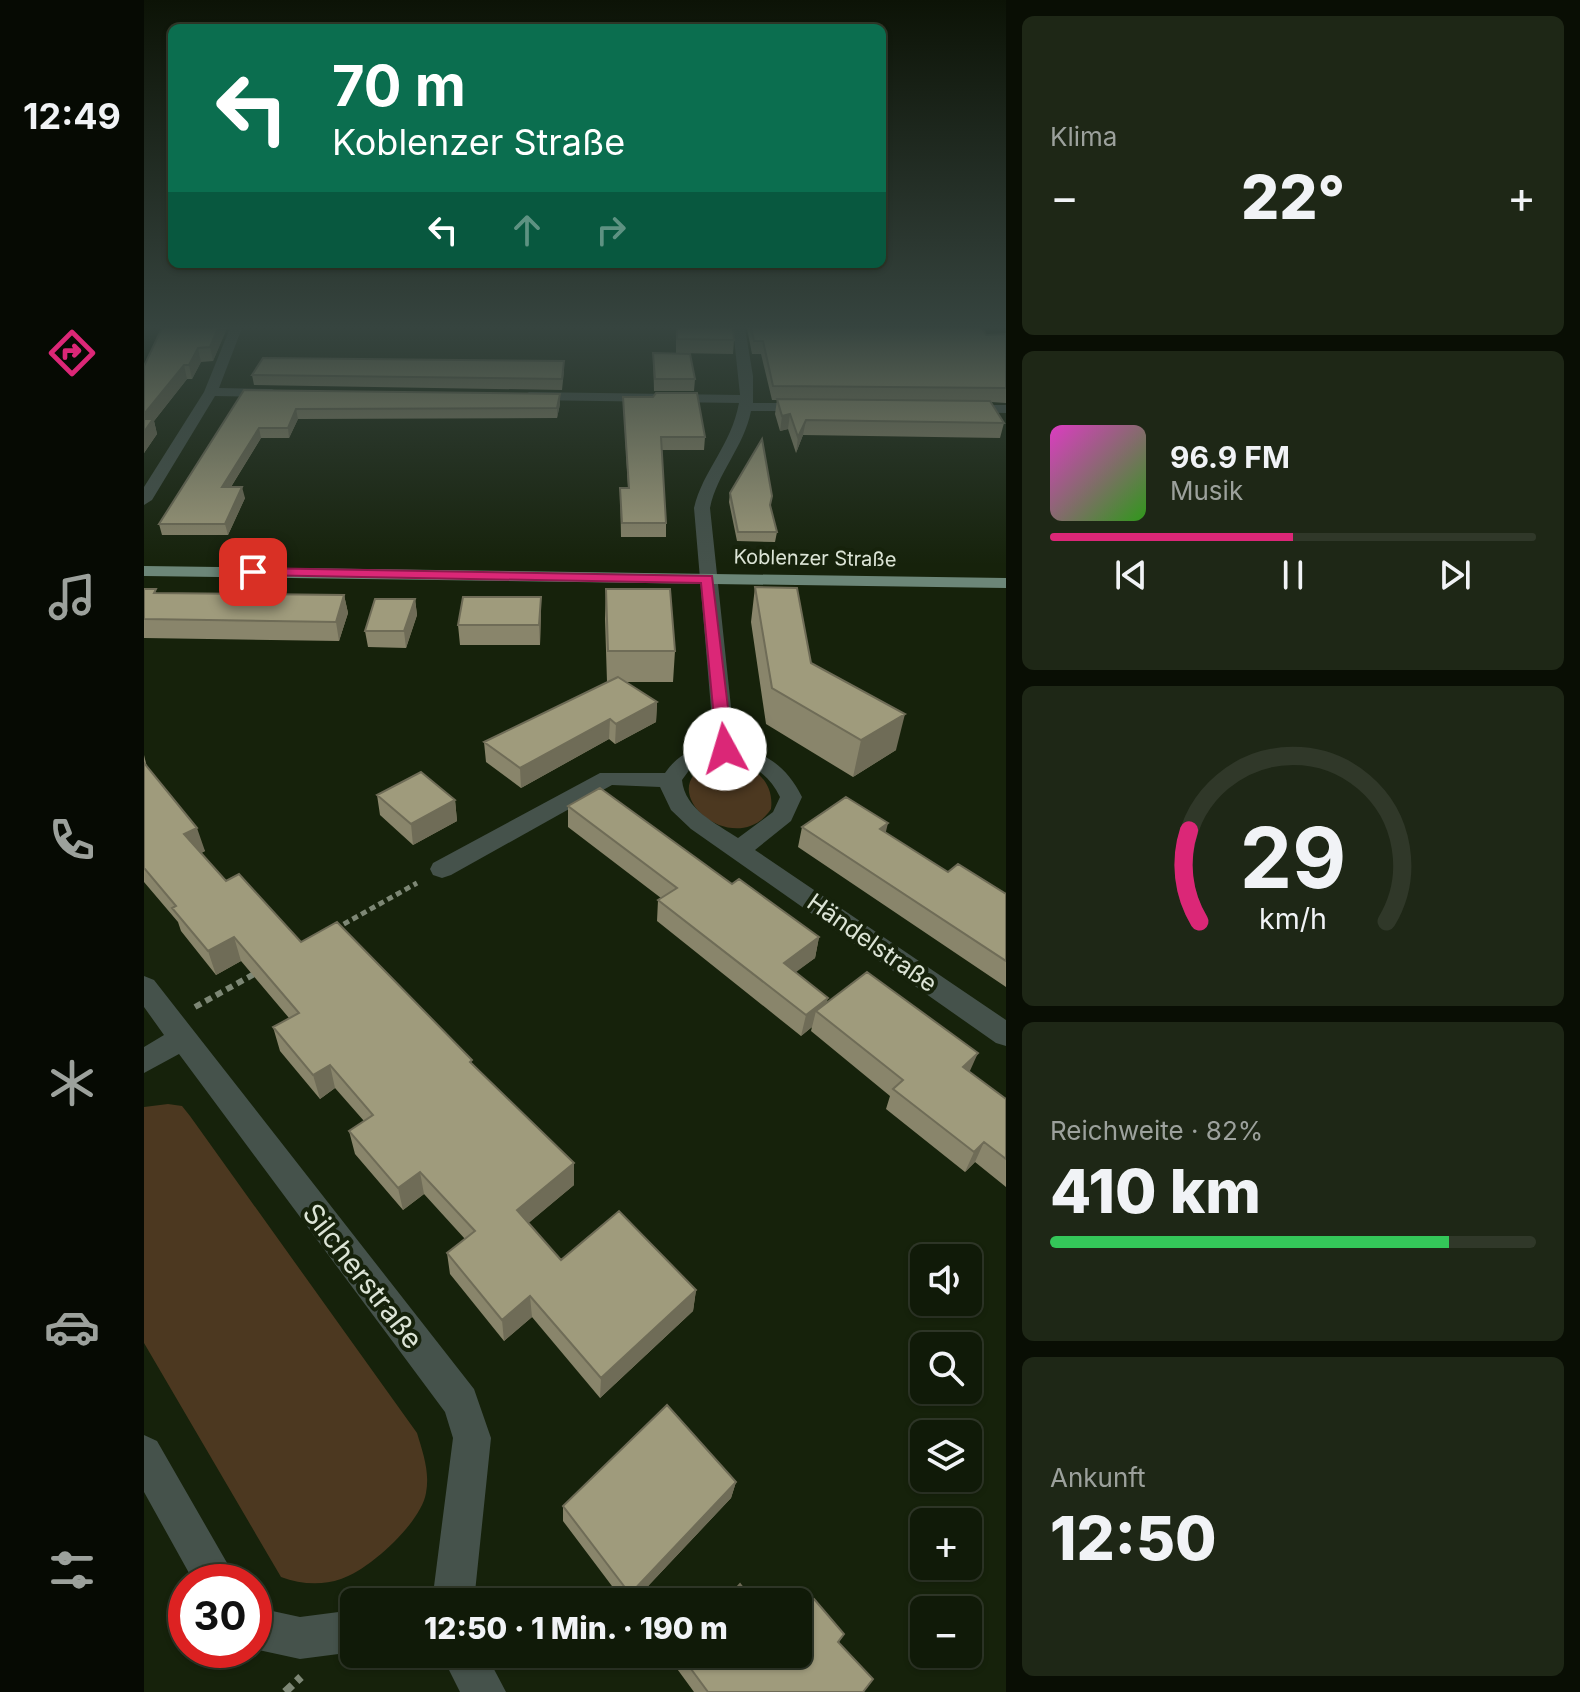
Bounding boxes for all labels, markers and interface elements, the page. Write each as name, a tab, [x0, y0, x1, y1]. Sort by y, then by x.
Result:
text: 70 m	[332, 52, 466, 120]
icon: left	[200, 56, 304, 160]
text: 12:49	[23, 94, 121, 138]
text: Koblenzer Straße	[332, 120, 625, 164]
text: Klima	[1050, 121, 1117, 152]
text: 22°	[1241, 161, 1345, 233]
text: −	[1050, 170, 1079, 224]
text: +	[1507, 170, 1536, 224]
icon: left	[421, 208, 465, 252]
icon: ahead	[505, 208, 549, 252]
icon: right	[589, 208, 633, 252]
icon: directions	[44, 325, 100, 381]
text: 96.9 FM	[1170, 439, 1290, 475]
text: Musik	[1170, 475, 1243, 506]
pin	[219, 538, 287, 606]
street label: Koblenzer Straße	[733, 545, 897, 571]
icon: arrive	[231, 550, 275, 594]
icon: previous	[1109, 553, 1153, 597]
icon: pause	[1271, 553, 1315, 597]
icon: next	[1433, 553, 1477, 597]
icon: music	[44, 569, 100, 625]
position arrow	[683, 707, 767, 791]
text: 29	[1240, 807, 1346, 908]
icon: phone	[44, 812, 100, 868]
street label: Händelstraße	[802, 887, 943, 998]
text: km/h	[1259, 901, 1327, 936]
icon: climate	[44, 1055, 100, 1111]
text: Reichweite · 82%	[1050, 1115, 1263, 1146]
text: 410 km	[1050, 1155, 1261, 1227]
street label: Silcherstraße	[296, 1197, 430, 1355]
map controls	[910, 1244, 982, 1668]
button: sound	[910, 1244, 982, 1316]
icon: car	[44, 1299, 100, 1355]
button: search	[910, 1332, 982, 1404]
button: layers	[910, 1420, 982, 1492]
text: Ankunft	[1050, 1462, 1146, 1493]
text: 12:50	[1050, 1502, 1217, 1574]
button: +	[910, 1508, 982, 1580]
icon: filters	[44, 1542, 100, 1598]
speed limit sign: 30	[168, 1564, 272, 1668]
button: −	[910, 1596, 982, 1668]
text: 12:50 · 1 Min. · 190 m	[424, 1610, 728, 1646]

